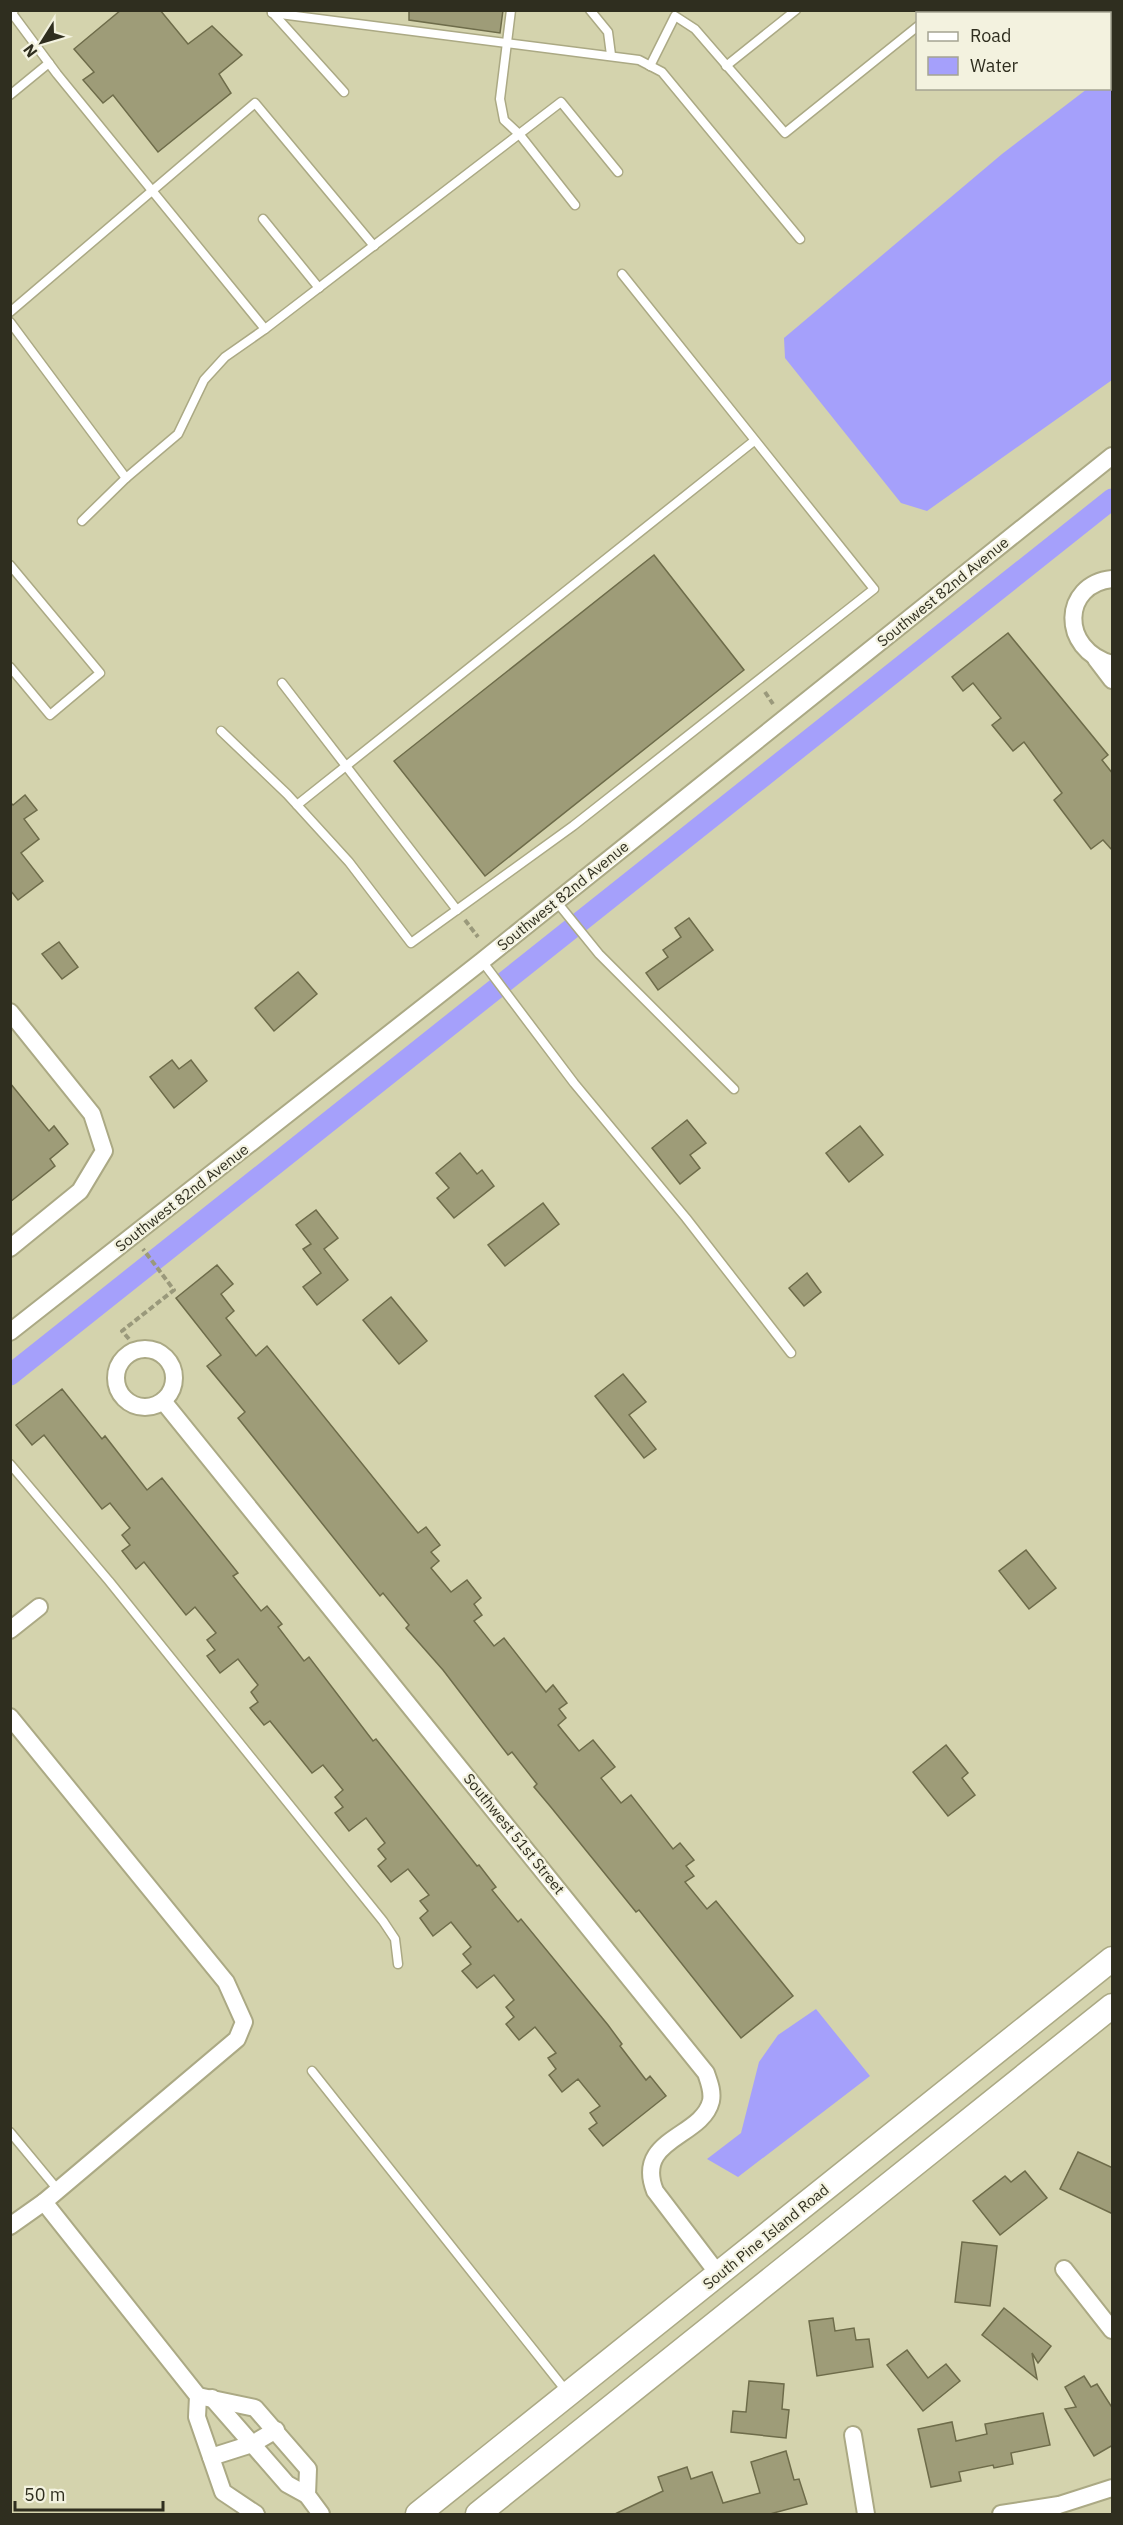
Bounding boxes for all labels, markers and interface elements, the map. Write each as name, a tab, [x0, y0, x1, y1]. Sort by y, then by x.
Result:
north arrow	[12, 12, 72, 72]
legend	[916, 12, 1111, 90]
text: Road	[970, 24, 1011, 47]
text: N	[19, 40, 41, 62]
text: Water	[970, 54, 1019, 77]
street label: Southwest 82nd Avenue	[873, 533, 1012, 651]
street label: Southwest 82nd Avenue	[493, 837, 632, 955]
street label: Southwest 82nd Avenue	[111, 1140, 252, 1256]
street label: Southwest 51st Street	[460, 1769, 569, 1898]
street label: South Pine Island Road	[699, 2180, 833, 2293]
scale bar	[15, 2474, 164, 2512]
text: 50 m	[24, 2483, 66, 2506]

